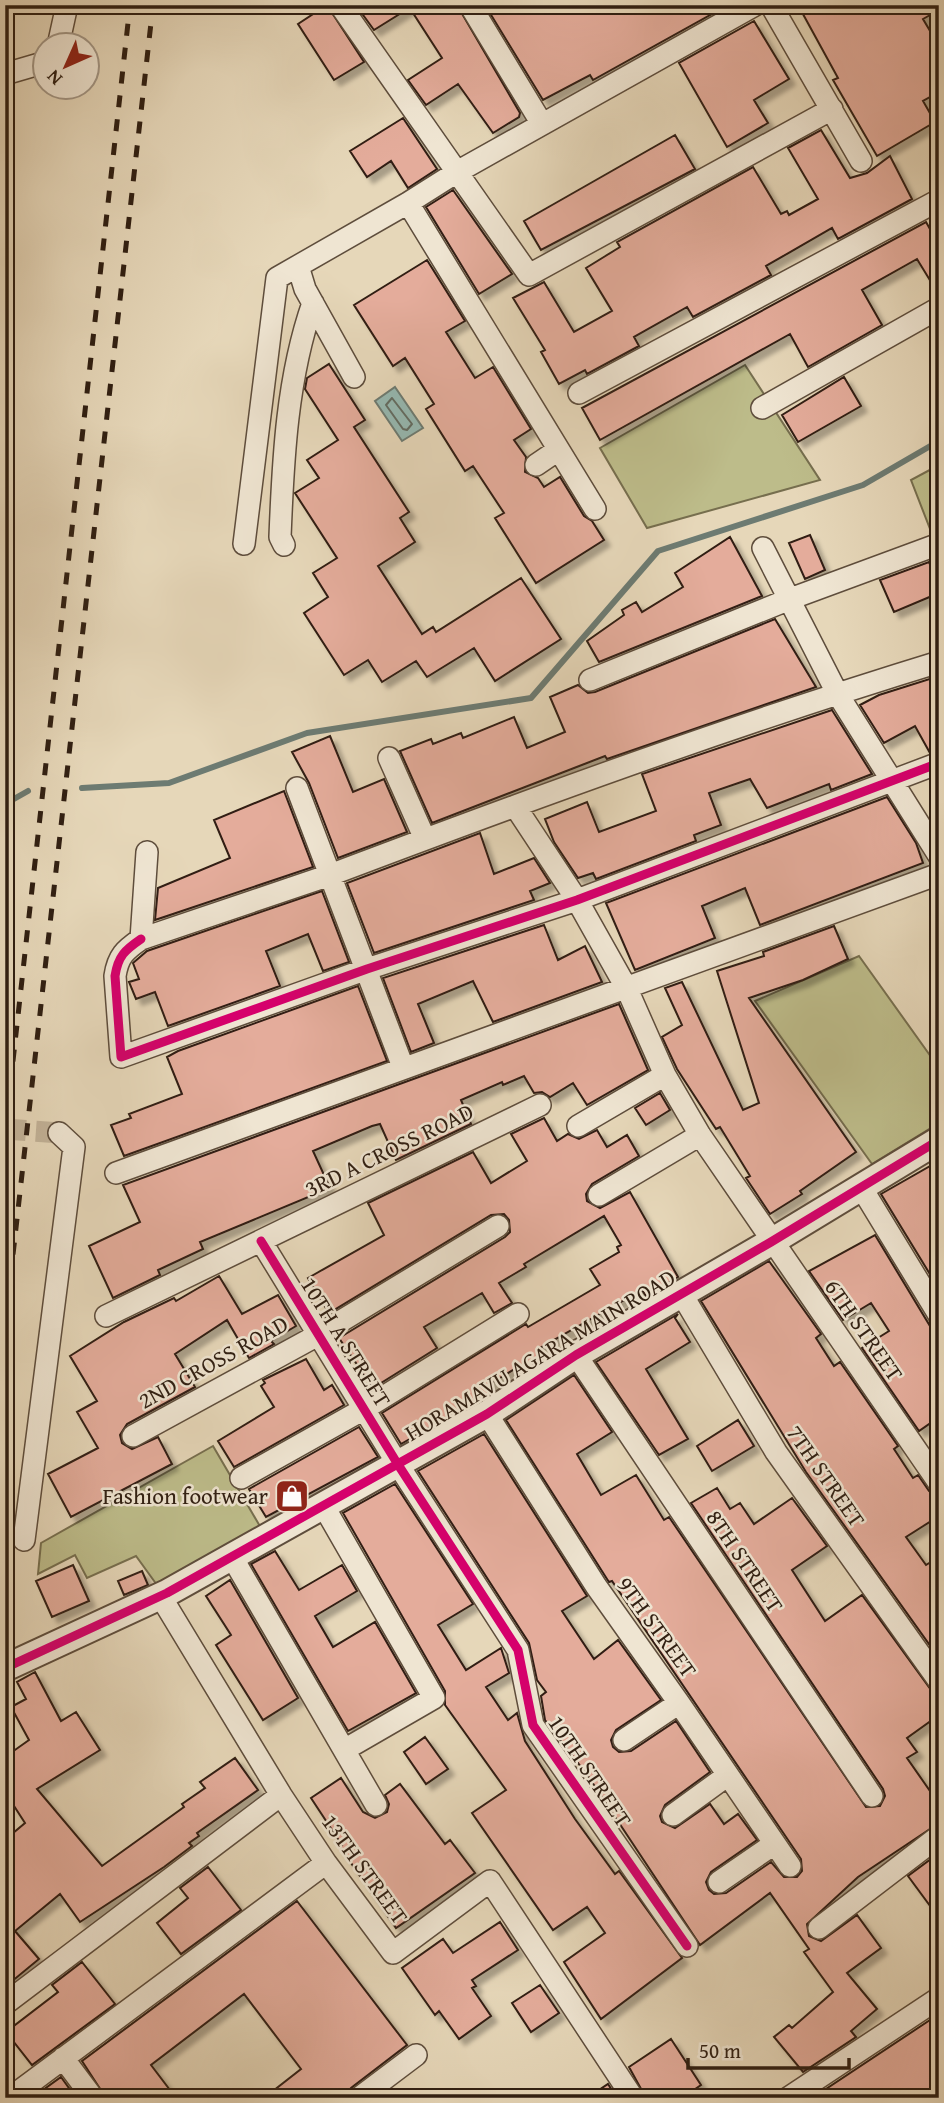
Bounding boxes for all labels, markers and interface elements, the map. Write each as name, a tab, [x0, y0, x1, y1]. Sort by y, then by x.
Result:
north arrow	[32, 32, 102, 102]
text: N	[39, 63, 68, 92]
street label: 3RD A CROSS ROAD	[299, 1094, 479, 1205]
street label: HORAMAVU AGARA MAIN ROAD	[398, 1260, 681, 1449]
street label: 10TH A STREET	[293, 1270, 400, 1413]
street label: 6TH STREET	[817, 1272, 912, 1388]
street label: 2ND CROSS ROAD	[132, 1307, 294, 1416]
street label: 7TH STREET	[779, 1418, 874, 1534]
shop icon: Fashion footwear	[273, 1477, 311, 1515]
place label: Fashion footwear	[103, 1479, 269, 1512]
street label: 8TH STREET	[699, 1503, 792, 1619]
street label: 9TH STREET	[609, 1569, 705, 1684]
street label: 10TH STREET	[541, 1708, 640, 1833]
street label: 13TH STREET	[314, 1807, 417, 1931]
scale bar	[688, 2026, 850, 2070]
text: 50 m	[699, 2035, 741, 2066]

